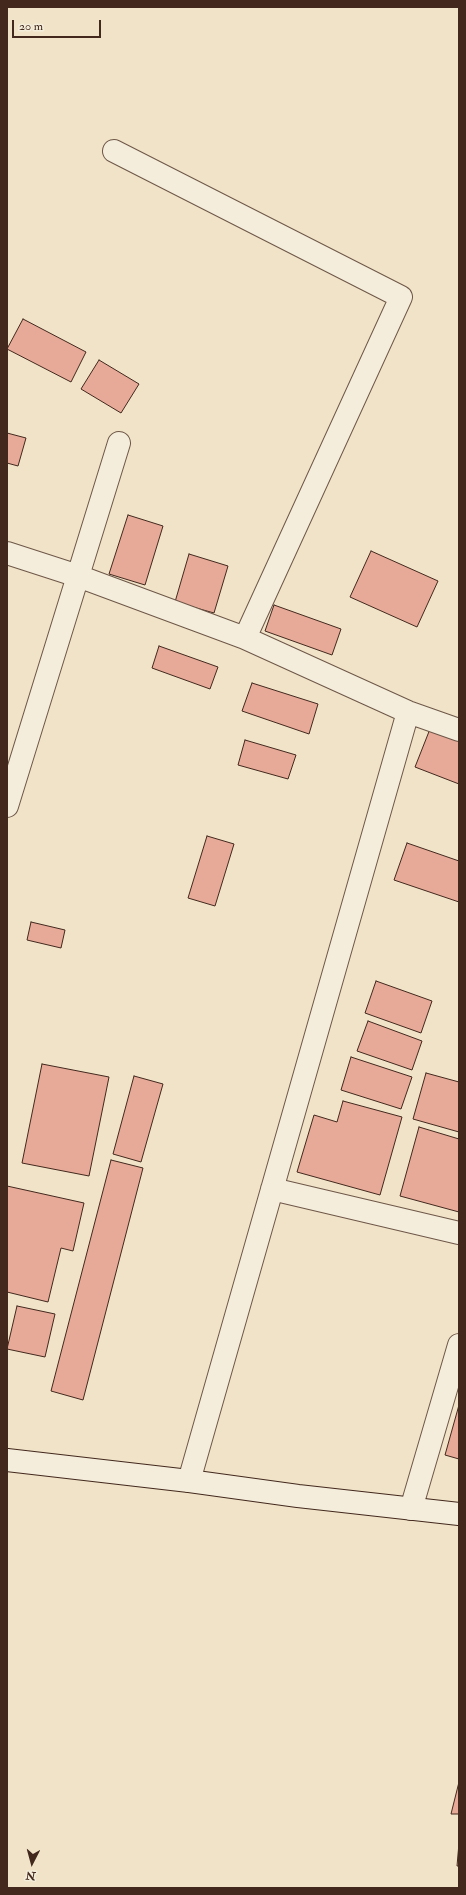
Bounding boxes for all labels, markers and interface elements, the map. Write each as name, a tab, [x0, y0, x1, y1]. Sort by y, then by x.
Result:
scale bar	[14, 12, 103, 38]
text: 20 m	[19, 19, 43, 34]
north arrow	[12, 1843, 52, 1883]
text: N	[25, 1868, 36, 1882]

